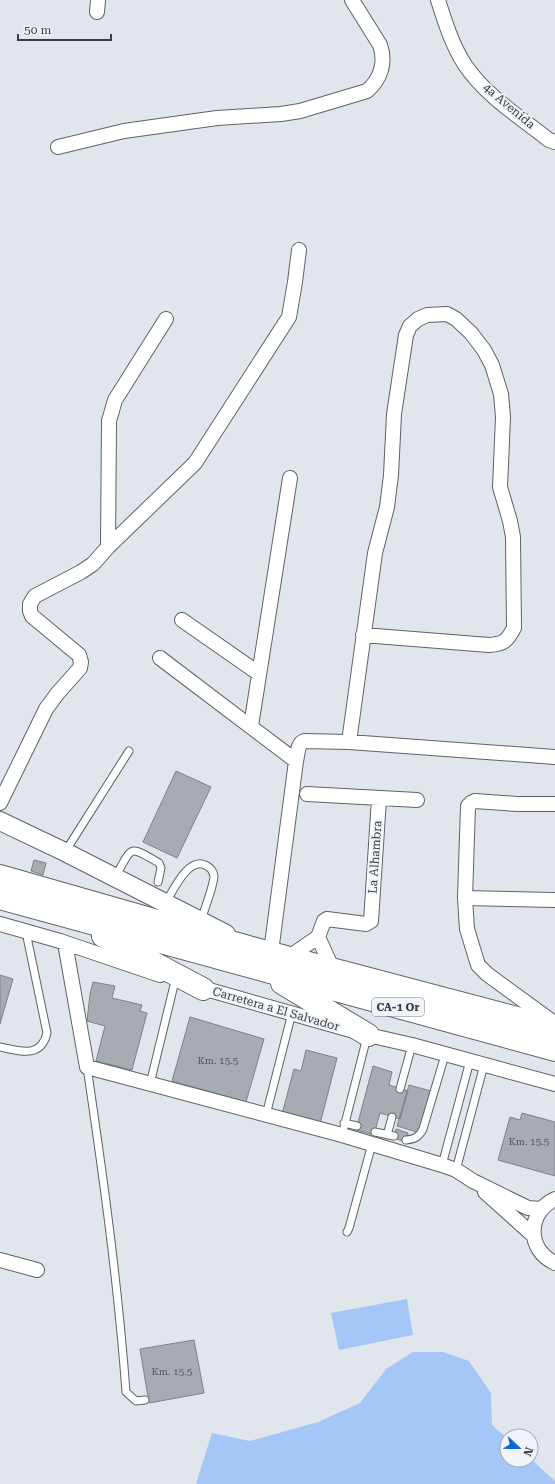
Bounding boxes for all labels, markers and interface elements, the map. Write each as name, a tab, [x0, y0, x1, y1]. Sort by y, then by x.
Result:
scale bar	[18, 16, 111, 42]
text: 50 m	[24, 23, 51, 37]
street label: 4a Avenida	[480, 80, 538, 132]
street label: La Alhambra	[365, 819, 385, 894]
street label: Carretera a El Salvador	[211, 984, 341, 1034]
road number: CA-1 Or	[372, 998, 424, 1016]
house number: Km. 15.5	[198, 1055, 239, 1066]
house number: Km. 15.5	[509, 1136, 550, 1147]
house number: Km. 15.5	[152, 1366, 193, 1377]
north arrow	[499, 1428, 539, 1468]
text: N	[520, 1445, 535, 1458]

